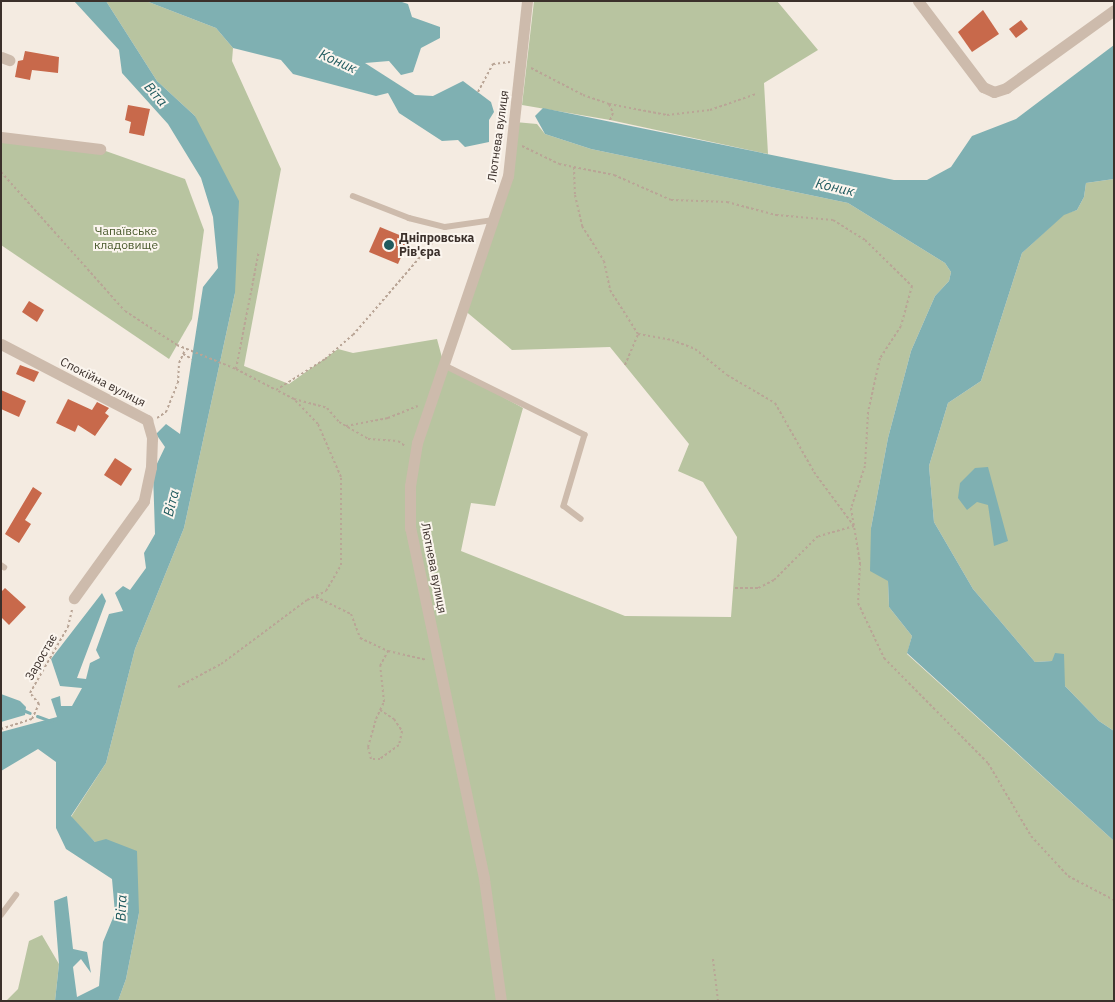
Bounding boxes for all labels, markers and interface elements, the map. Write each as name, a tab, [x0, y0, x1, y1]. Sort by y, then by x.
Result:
water label: Коник	[317, 45, 359, 77]
water label: Віта	[141, 78, 171, 110]
street label: Лютнева вулиця	[484, 89, 512, 183]
water label: Коник	[814, 174, 856, 200]
park label: Чапаївське кладовище	[94, 224, 158, 252]
place label: Дніпровська Рів'єра	[399, 231, 474, 259]
marker: Дніпровська Рів'єра	[383, 239, 395, 251]
street label: Спокійна вулиця	[58, 354, 148, 410]
water label: Віта	[160, 488, 182, 518]
street label: Лютнева вулиця	[418, 521, 450, 615]
street label: Заростає	[22, 631, 60, 683]
water label: Віта	[112, 894, 130, 922]

